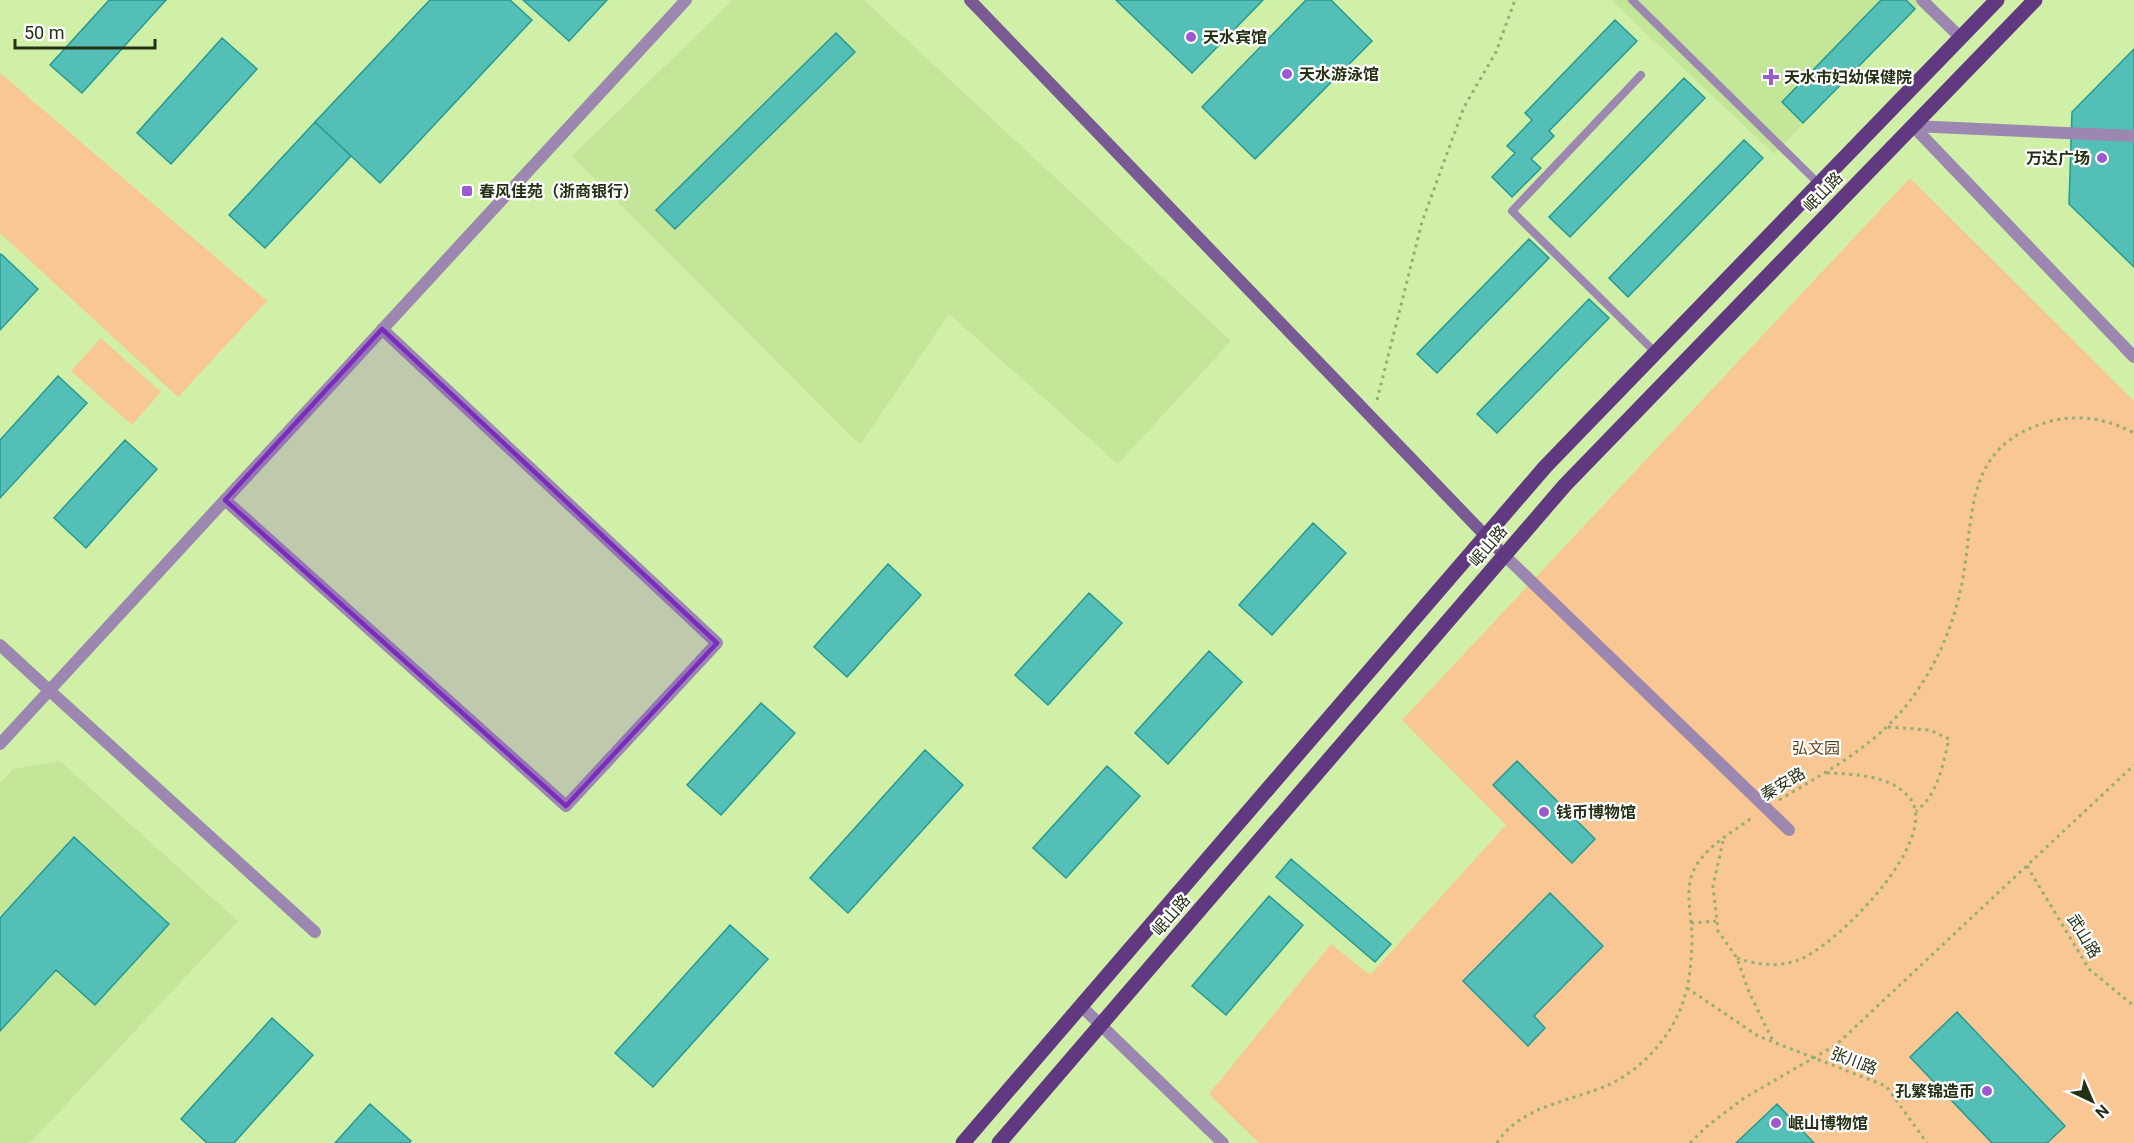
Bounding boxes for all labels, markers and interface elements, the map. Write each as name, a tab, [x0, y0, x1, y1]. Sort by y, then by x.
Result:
scale bar	[15, 12, 154, 50]
text: 50 m	[24, 22, 64, 43]
place label: 天水宾馆	[1203, 28, 1267, 47]
marker: 天水宾馆	[1184, 30, 1198, 44]
place label: 天水游泳馆	[1299, 65, 1379, 84]
marker: 天水游泳馆	[1280, 67, 1294, 81]
marker: 天水市妇幼保健院	[1762, 68, 1780, 86]
place label: 天水市妇幼保健院	[1784, 68, 1912, 87]
place label: 万达广场	[2026, 149, 2090, 168]
marker: 万达广场	[2095, 151, 2109, 165]
street label: 岷山路	[1799, 168, 1847, 216]
place label: 春风佳苑（浙商银行）	[479, 182, 639, 201]
marker: 春风佳苑（浙商银行）	[460, 184, 474, 198]
street label: 岷山路	[1465, 522, 1511, 570]
park label: 弘文园	[1792, 739, 1840, 758]
street label: 秦安路	[1758, 763, 1808, 805]
place label: 钱币博物馆	[1556, 803, 1636, 822]
marker: 钱币博物馆	[1537, 805, 1551, 819]
street label: 岷山路	[1148, 891, 1194, 939]
street label: 武山路	[2063, 911, 2105, 961]
street label: 张川路	[1828, 1044, 1880, 1078]
north arrow	[2062, 1071, 2122, 1131]
place label: 孔繁锦造币	[1895, 1082, 1975, 1101]
marker: 孔繁锦造币	[1980, 1084, 1994, 1098]
text: N	[2091, 1101, 2113, 1122]
place label: 岷山博物馆	[1788, 1114, 1868, 1133]
marker: 岷山博物馆	[1769, 1116, 1783, 1130]

